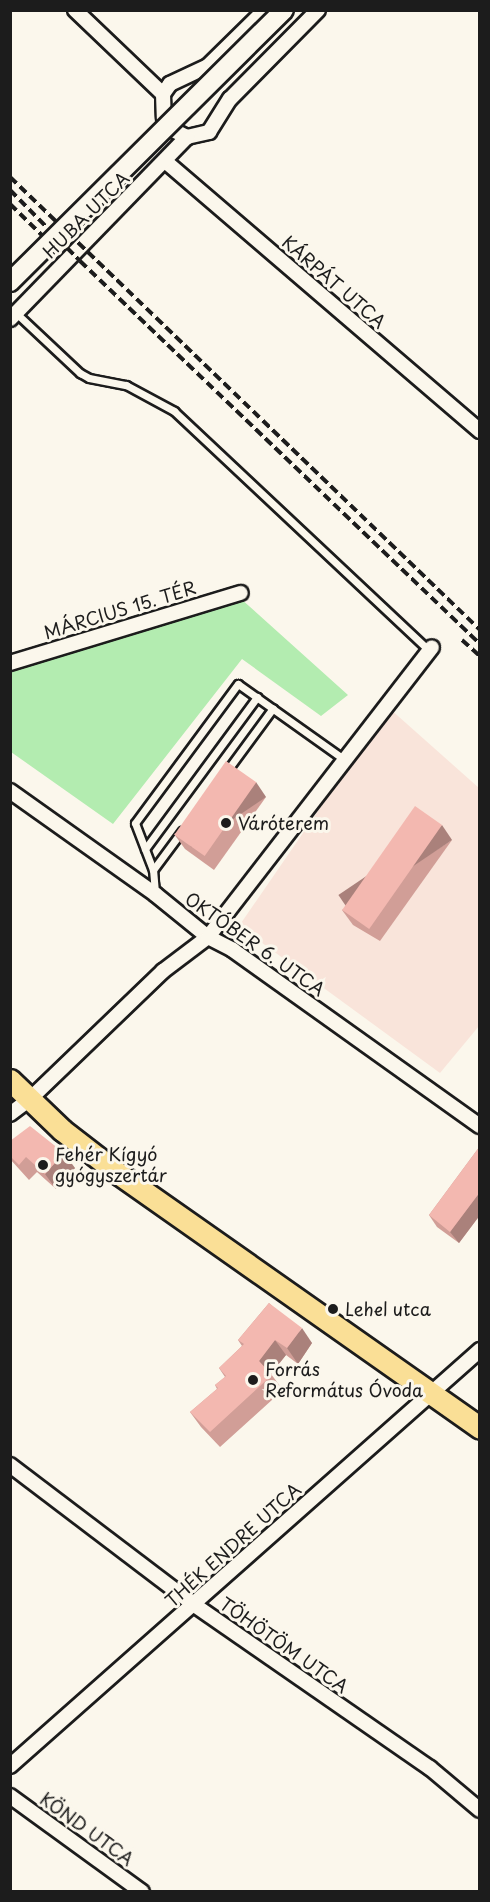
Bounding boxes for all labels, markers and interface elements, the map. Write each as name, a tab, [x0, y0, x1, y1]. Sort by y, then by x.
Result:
street label: HUBA UTCA	[39, 168, 133, 262]
street label: KÁRPÁT UTCA	[278, 231, 390, 333]
street label: MÁRCIUS 15. TÉR	[40, 576, 200, 644]
place label: Váróterem	[238, 812, 329, 834]
marker: Váróterem	[219, 816, 233, 830]
street label: OKTÓBER 6. UTCA	[180, 887, 330, 1001]
place label: Fehér Kígyó gyógyszertár	[55, 1144, 167, 1186]
marker: Fehér Kígyó gyógyszertár	[36, 1158, 50, 1172]
place label: Lehel utca	[345, 1298, 432, 1320]
marker: Lehel utca	[326, 1302, 340, 1316]
place label: Forrás Református Óvoda	[265, 1359, 424, 1402]
marker: Forrás Református Óvoda	[246, 1373, 260, 1387]
street label: THÉK ENDRE UTCA	[160, 1478, 306, 1612]
street label: TÖHÖTÖM UTCA	[215, 1592, 353, 1698]
street label: KÖND UTCA	[36, 1788, 138, 1870]

